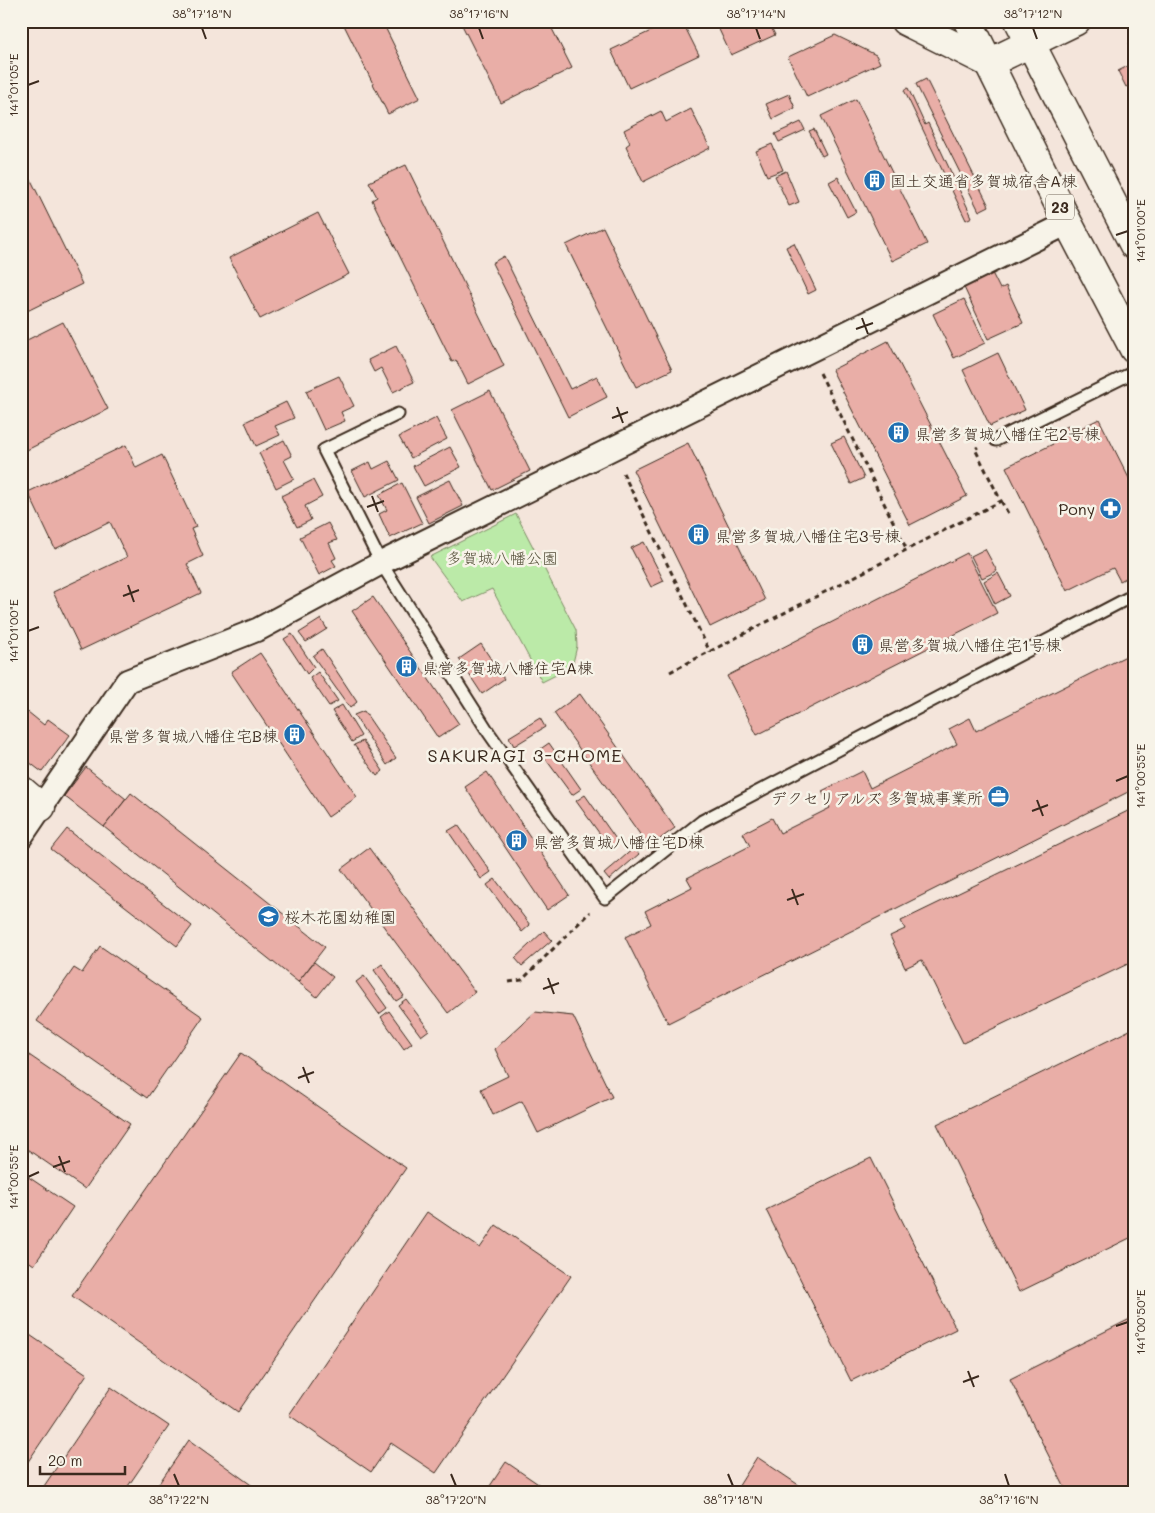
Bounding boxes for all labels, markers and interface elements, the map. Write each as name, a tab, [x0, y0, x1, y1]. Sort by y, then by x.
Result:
text: 38°17'18"N	[172, 5, 232, 21]
text: 38°17'16"N	[449, 5, 509, 21]
text: 38°17'14"N	[726, 5, 786, 21]
text: 38°17'12"N	[1004, 5, 1062, 21]
text: 141°01'05"E	[5, 53, 21, 117]
building icon: 国土交通省多賀城宿舎A棟	[862, 168, 886, 192]
place label: 国土交通省多賀城宿舎A棟	[890, 170, 1077, 191]
road number: 23	[1046, 194, 1074, 220]
text: 141°01'00"E	[1132, 199, 1148, 263]
building icon: 県営多賀城八幡住宅2号棟	[887, 421, 911, 445]
place label: 県営多賀城八幡住宅2号棟	[915, 423, 1100, 444]
pharmacy icon: Pony	[1099, 496, 1123, 520]
place label: Pony	[1059, 498, 1095, 519]
building icon: 県営多賀城八幡住宅3号棟	[687, 523, 711, 547]
place label: 県営多賀城八幡住宅3号棟	[715, 525, 900, 546]
park label: 多賀城八幡公園	[446, 547, 558, 568]
text: 141°01'00"E	[5, 599, 21, 663]
building icon: 県営多賀城八幡住宅1号棟	[850, 632, 874, 656]
place label: 県営多賀城八幡住宅1号棟	[878, 634, 1061, 655]
building icon: 県営多賀城八幡住宅A棟	[394, 655, 418, 679]
place label: 県営多賀城八幡住宅A棟	[422, 657, 593, 678]
building icon: 県営多賀城八幡住宅B棟	[282, 723, 306, 747]
place label: 県営多賀城八幡住宅B棟	[108, 725, 278, 746]
district label: SAKURAGI 3-CHOME	[427, 743, 623, 767]
text: 141°00'55"E	[1132, 743, 1148, 808]
office icon: デクセリアルズ 多賀城事業所	[987, 785, 1011, 809]
place label: デクセリアルズ 多賀城事業所	[771, 787, 983, 808]
building icon: 県営多賀城八幡住宅D棟	[505, 829, 529, 853]
place label: 県営多賀城八幡住宅D棟	[533, 831, 704, 852]
school or university icon: 桜木花園幼稚園	[256, 904, 280, 928]
place label: 桜木花園幼稚園	[284, 906, 396, 927]
text: 141°00'55"E	[5, 1144, 21, 1209]
text: 141°00'50"E	[1132, 1289, 1148, 1355]
scale bar	[40, 1443, 125, 1475]
text: 20 m	[48, 1450, 82, 1470]
text: 38°17'22"N	[149, 1491, 209, 1507]
text: 38°17'20"N	[426, 1491, 486, 1507]
text: 38°17'18"N	[703, 1491, 763, 1507]
text: 38°17'16"N	[979, 1491, 1039, 1507]

